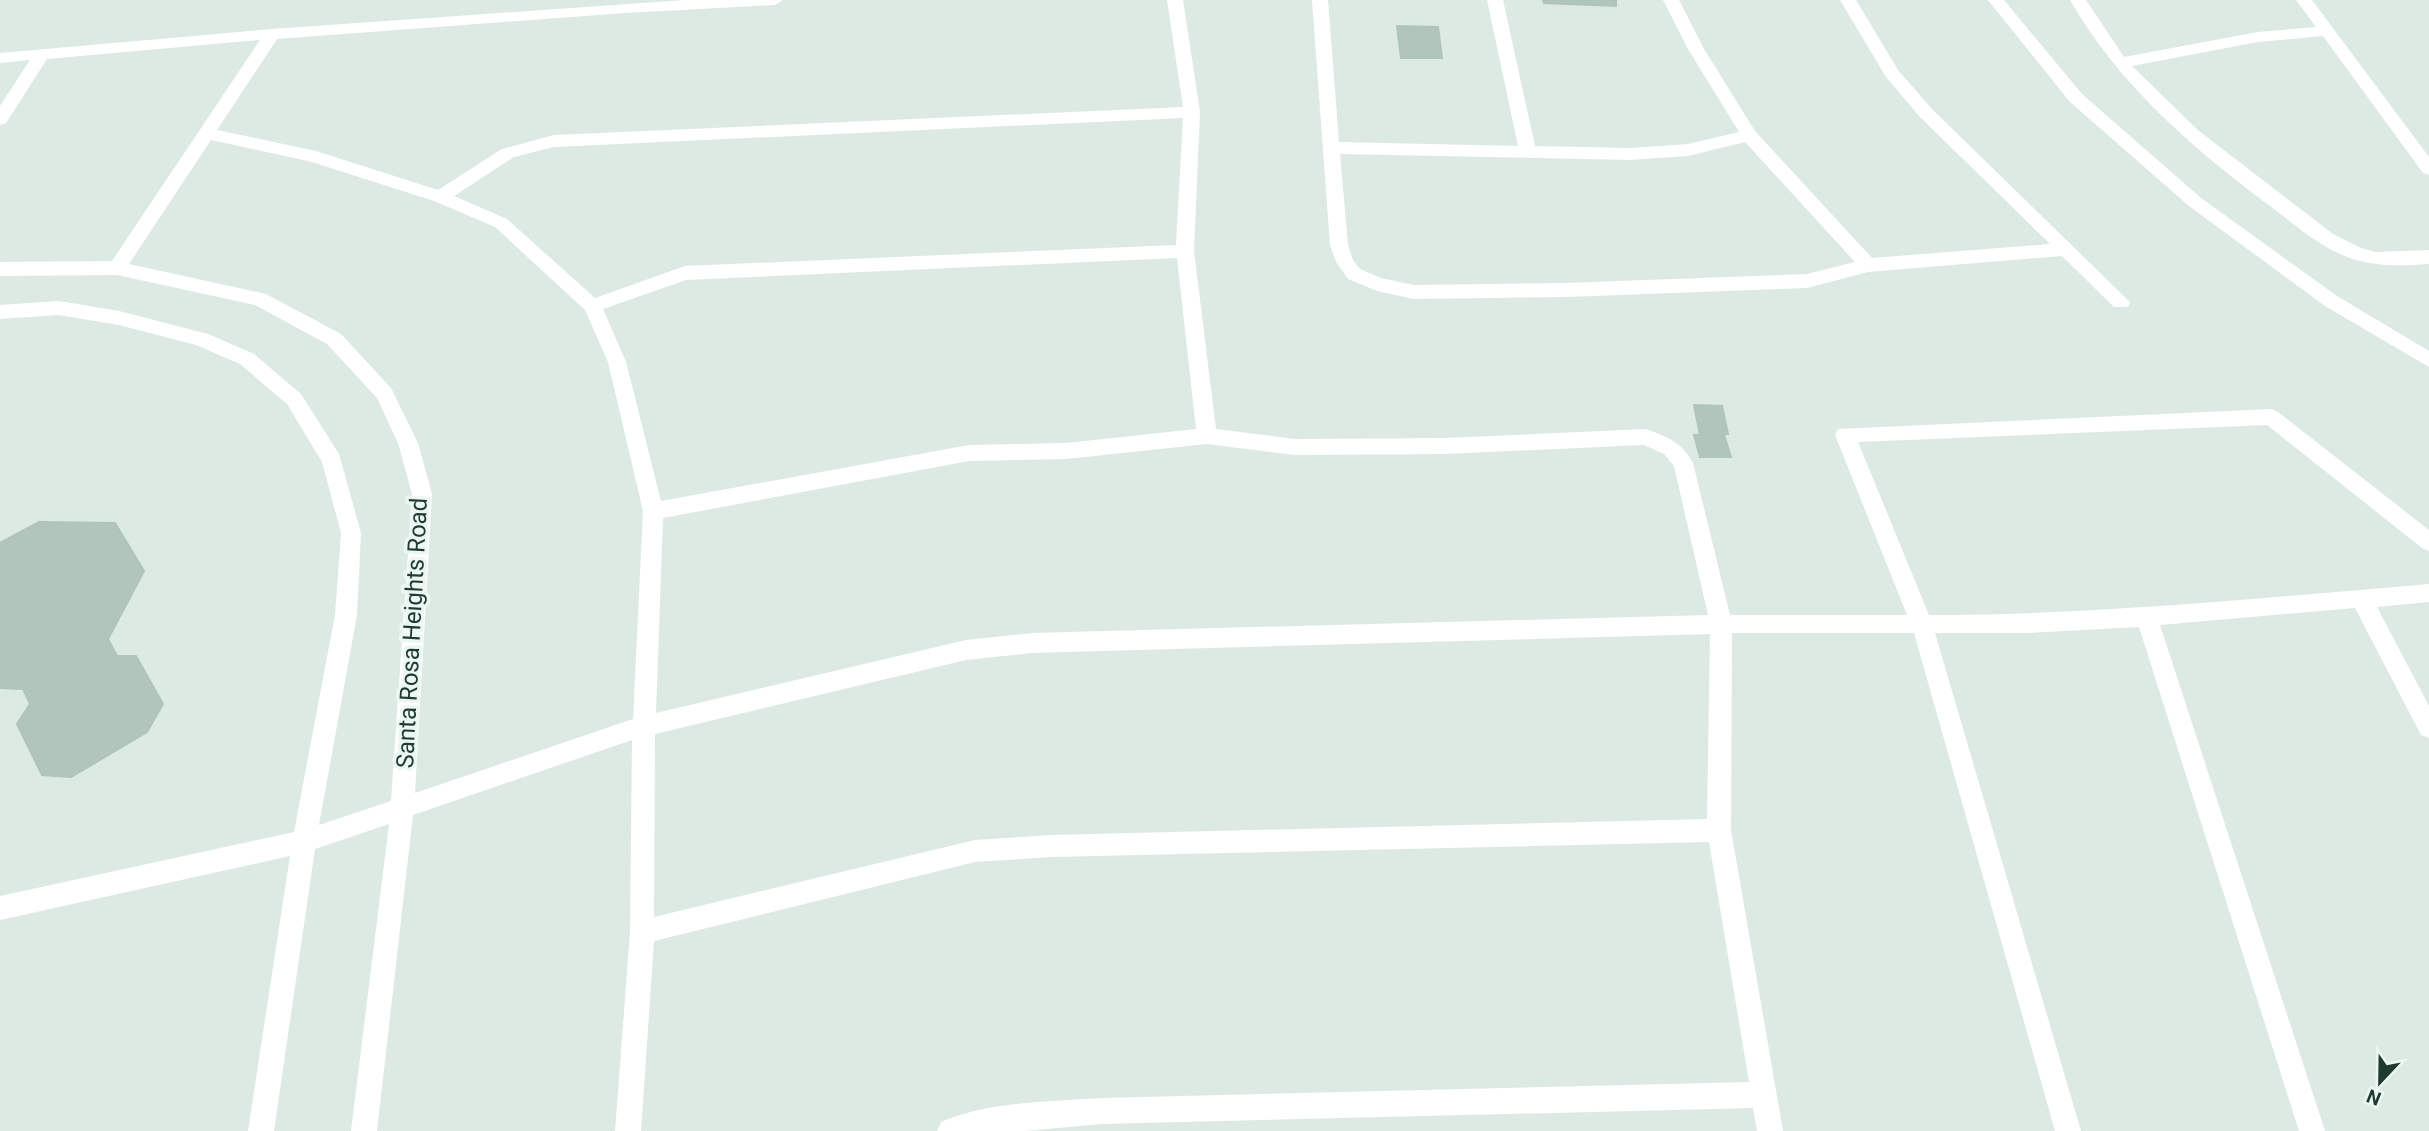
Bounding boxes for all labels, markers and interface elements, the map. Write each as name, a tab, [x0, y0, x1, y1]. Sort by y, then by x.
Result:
street label: Santa Rosa Heights Road	[391, 497, 433, 769]
north arrow	[2345, 1047, 2415, 1117]
text: N	[2363, 1084, 2384, 1110]

